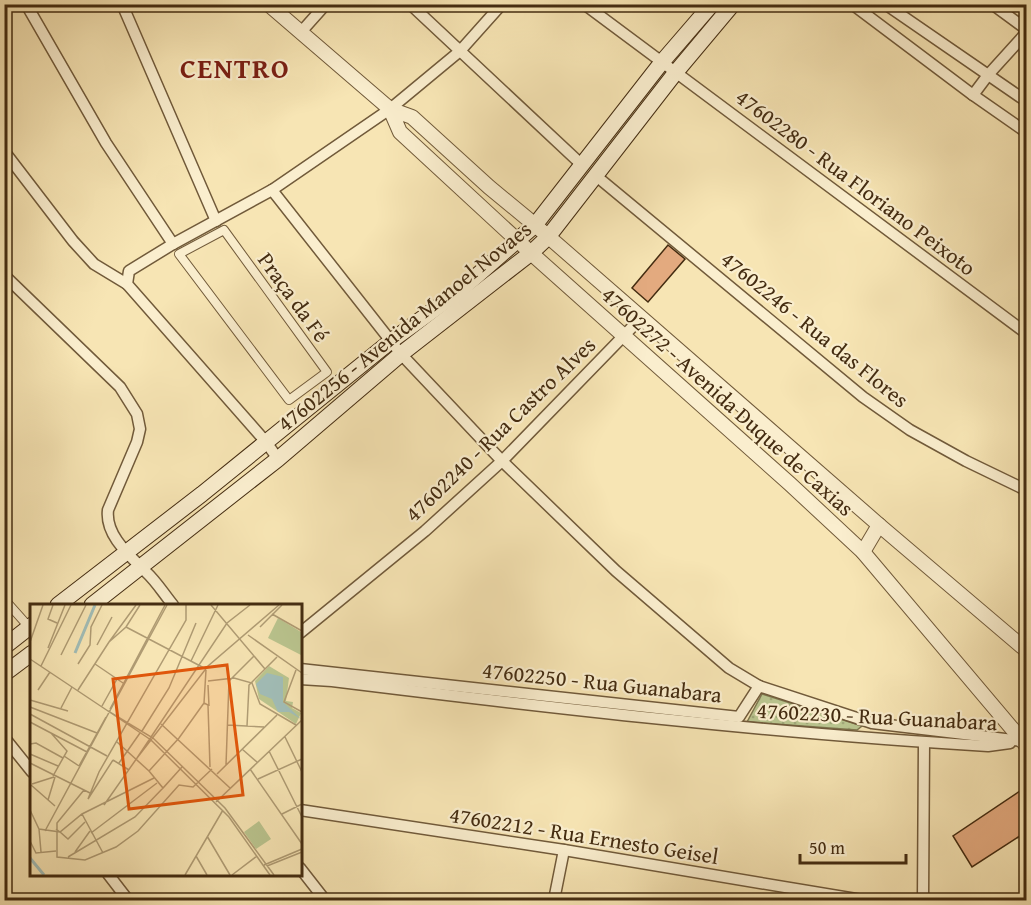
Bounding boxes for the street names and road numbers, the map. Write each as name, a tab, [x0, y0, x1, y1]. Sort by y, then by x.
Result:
street label: 47602280 - Rua Floriano Peixoto	[729, 81, 983, 283]
street label: 47602256 - Avenida Manoel Novaes	[270, 213, 538, 439]
street label: 47602246 - Rua das Flores	[714, 243, 916, 415]
street label: Praça da Fé	[250, 245, 338, 349]
street label: 47602272 - Avenida Duque de Caxias	[595, 279, 861, 523]
street label: 47602240 - Rua Castro Alves	[397, 329, 603, 529]
street label: 47602250 - Rua Guanabara	[481, 654, 724, 711]
street label: 47602230 - Rua Guanabara	[756, 694, 999, 738]
street label: 47602212 - Rua Ernesto Geisel	[447, 798, 721, 872]

